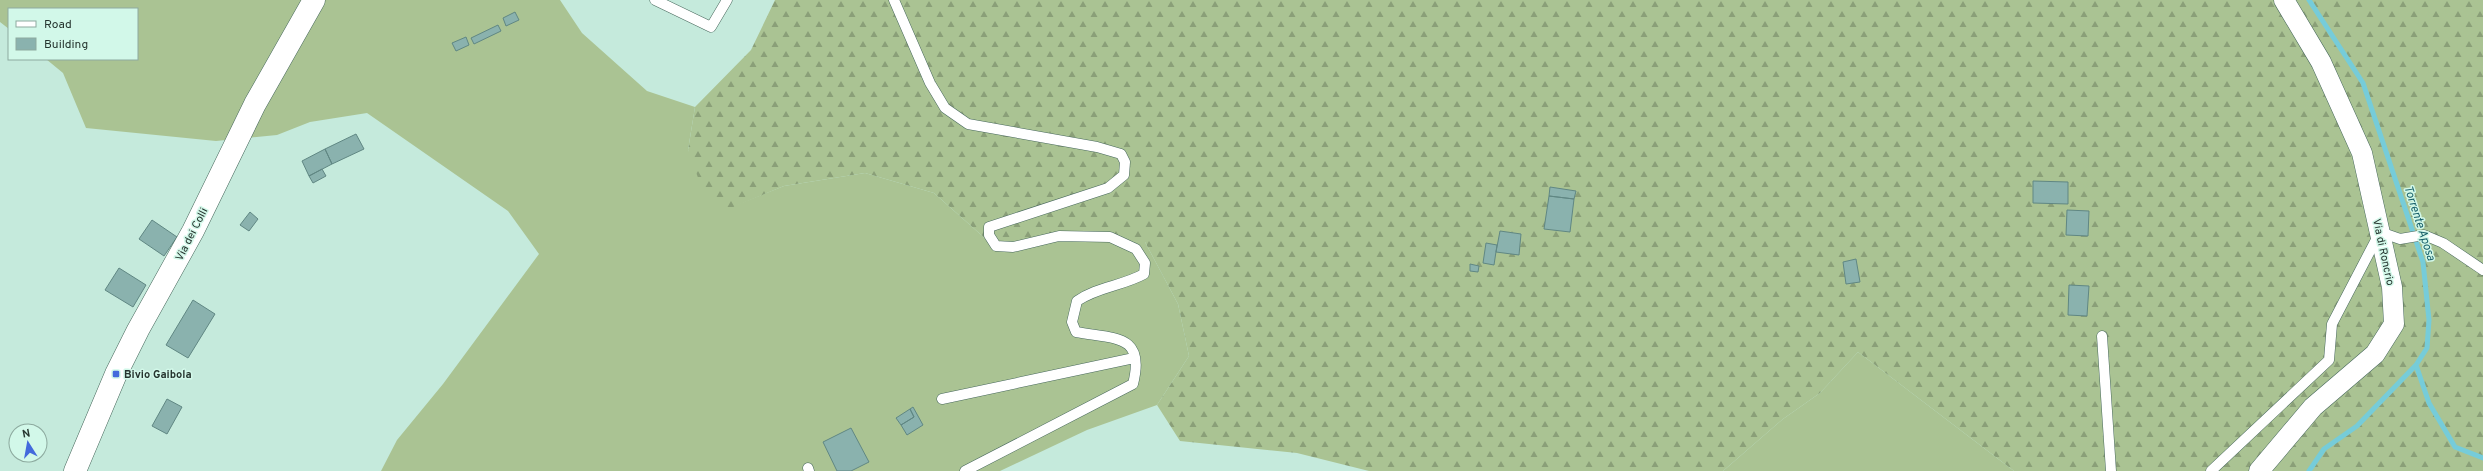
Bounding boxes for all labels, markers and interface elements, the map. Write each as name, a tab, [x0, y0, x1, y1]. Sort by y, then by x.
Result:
legend	[8, 8, 138, 60]
text: Road	[44, 17, 72, 33]
text: Building	[44, 37, 88, 53]
water label: Torrente Aposa	[2399, 184, 2439, 264]
street label: Via dei Colli	[173, 206, 211, 263]
street label: Via di Roncrio	[2369, 217, 2397, 287]
place label: Bivio Gaibola	[124, 368, 192, 382]
marker: Bivio Gaibola	[111, 369, 121, 379]
north arrow	[8, 423, 48, 463]
text: N	[21, 427, 31, 442]

